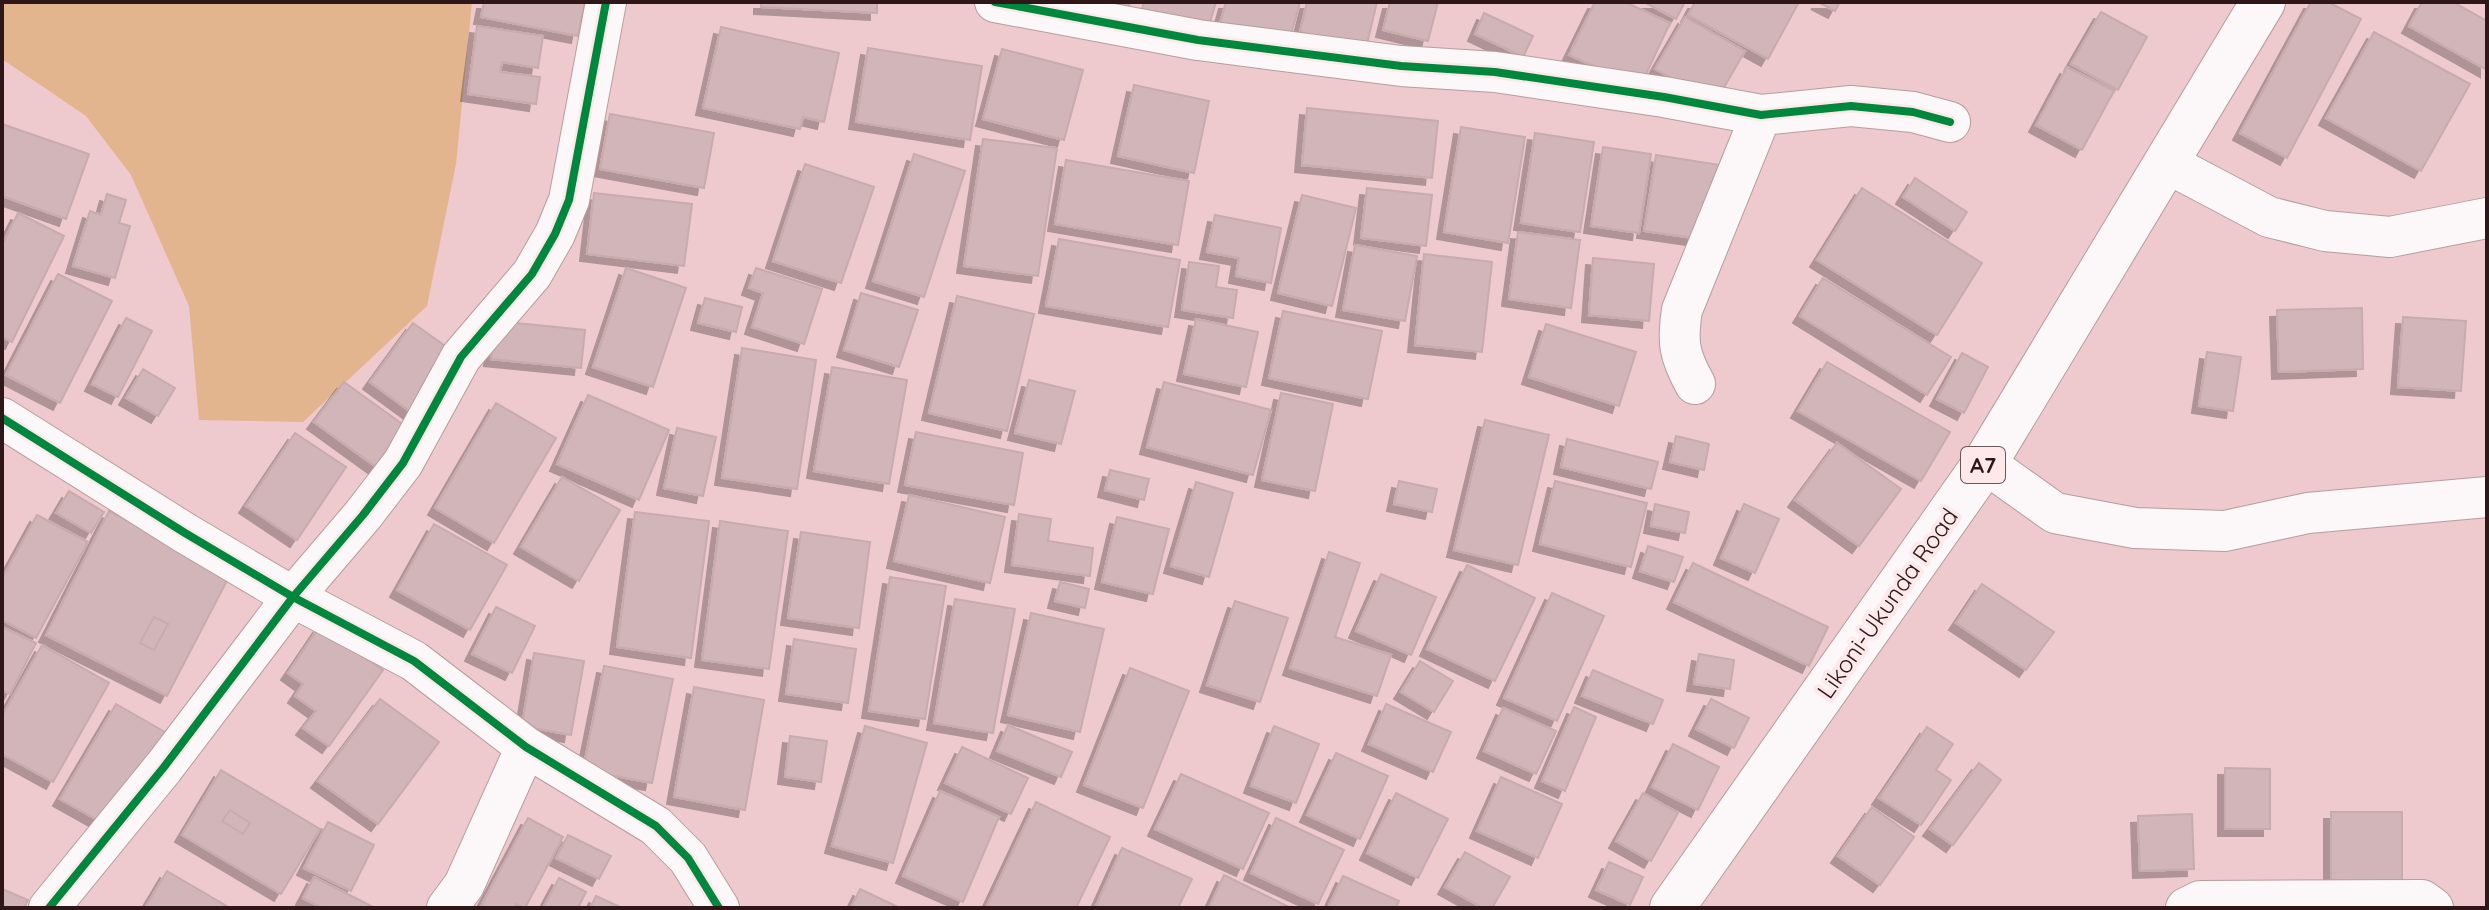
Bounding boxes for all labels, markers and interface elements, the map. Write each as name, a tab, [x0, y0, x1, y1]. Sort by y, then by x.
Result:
road number: A7	[1961, 447, 2005, 483]
street label: Likoni-Ukunda Road	[1810, 502, 1964, 704]

